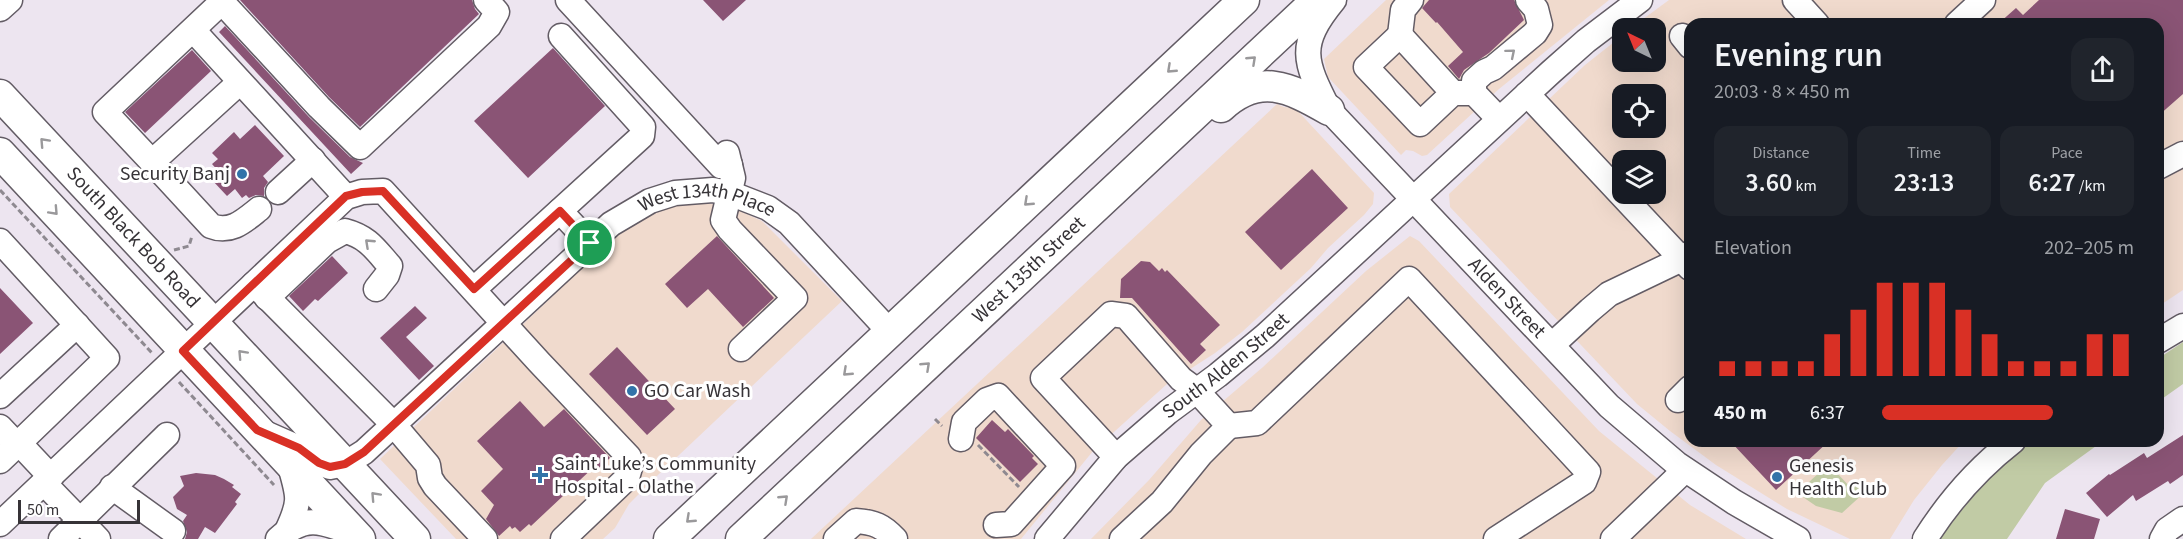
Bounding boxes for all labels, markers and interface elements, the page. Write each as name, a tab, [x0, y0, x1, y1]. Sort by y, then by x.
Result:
north arrow	[1612, 18, 1666, 72]
map controls	[1612, 18, 1666, 204]
text: Evening run	[1714, 32, 1883, 79]
button: share	[2071, 38, 2134, 101]
one-way arrow	[1504, 50, 1515, 61]
one-way arrow	[1245, 57, 1256, 68]
one-way arrow	[1167, 62, 1177, 73]
text: 20:03 · 8 × 450 m	[1714, 78, 1850, 106]
button: locate	[1612, 84, 1666, 138]
one-way arrow	[40, 138, 51, 149]
text: Distance	[1753, 142, 1809, 164]
text: Time	[1907, 142, 1941, 164]
text: Pace	[2051, 142, 2083, 164]
button: layers	[1612, 150, 1666, 204]
street label: South Black Bob Road	[60, 160, 206, 314]
place label: Security Banj	[120, 160, 230, 188]
text: 3.60	[1745, 164, 1792, 201]
text: 23:13	[1894, 164, 1954, 201]
text: 6:27	[2028, 164, 2076, 201]
marker: Security Banj	[235, 167, 249, 181]
text: km	[1792, 175, 1817, 197]
text: /km	[2076, 175, 2106, 197]
street label: West 134th Place	[633, 176, 782, 224]
one-way arrow	[1025, 195, 1035, 206]
one-way arrow	[47, 205, 58, 215]
street label: West 135th Street	[966, 210, 1092, 330]
pin	[564, 217, 615, 268]
icon: arrive	[573, 226, 606, 259]
text: Elevation	[1714, 234, 1792, 262]
text: 202–205 m	[2044, 234, 2134, 262]
one-way arrow	[365, 239, 375, 250]
street label: Alden Street	[1462, 251, 1552, 345]
street label: South Alden Street	[1156, 306, 1296, 426]
one-way arrow	[238, 350, 249, 360]
one-way arrow	[919, 362, 930, 373]
one-way arrow	[844, 365, 854, 376]
place label: GO Car Wash	[644, 377, 751, 405]
marker: GO Car Wash	[625, 384, 639, 398]
text: 450 m	[1714, 399, 1767, 427]
text: 6:37	[1810, 399, 1845, 427]
place label: Saint Luke’s Community Hospital - Olathe	[554, 450, 757, 501]
place label: Genesis Health Club	[1789, 452, 1887, 503]
marker: Saint Luke’s Community Hospital - Olathe	[531, 466, 549, 484]
marker: Genesis Health Club	[1770, 470, 1784, 484]
one-way arrow	[371, 492, 382, 503]
one-way arrow	[777, 495, 787, 506]
scale bar	[18, 497, 140, 524]
text: 50 m	[27, 499, 59, 521]
one-way arrow	[686, 512, 697, 523]

